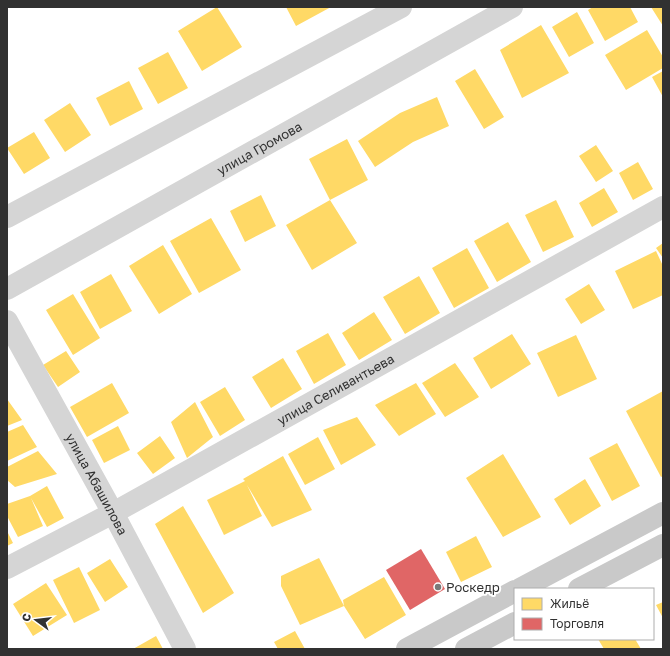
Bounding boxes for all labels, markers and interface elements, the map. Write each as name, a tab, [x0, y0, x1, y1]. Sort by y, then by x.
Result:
street label: улица Громова	[214, 118, 305, 178]
street label: улица Селивантьева	[274, 350, 397, 428]
street label: улица Абашилова	[62, 430, 131, 538]
place label: Роскедр	[446, 579, 500, 595]
marker: Роскедр	[433, 582, 443, 592]
legend	[514, 588, 654, 640]
text: Жильё	[550, 596, 589, 611]
north arrow	[16, 600, 56, 640]
text: С	[19, 612, 33, 623]
text: Торговля	[550, 616, 604, 631]

